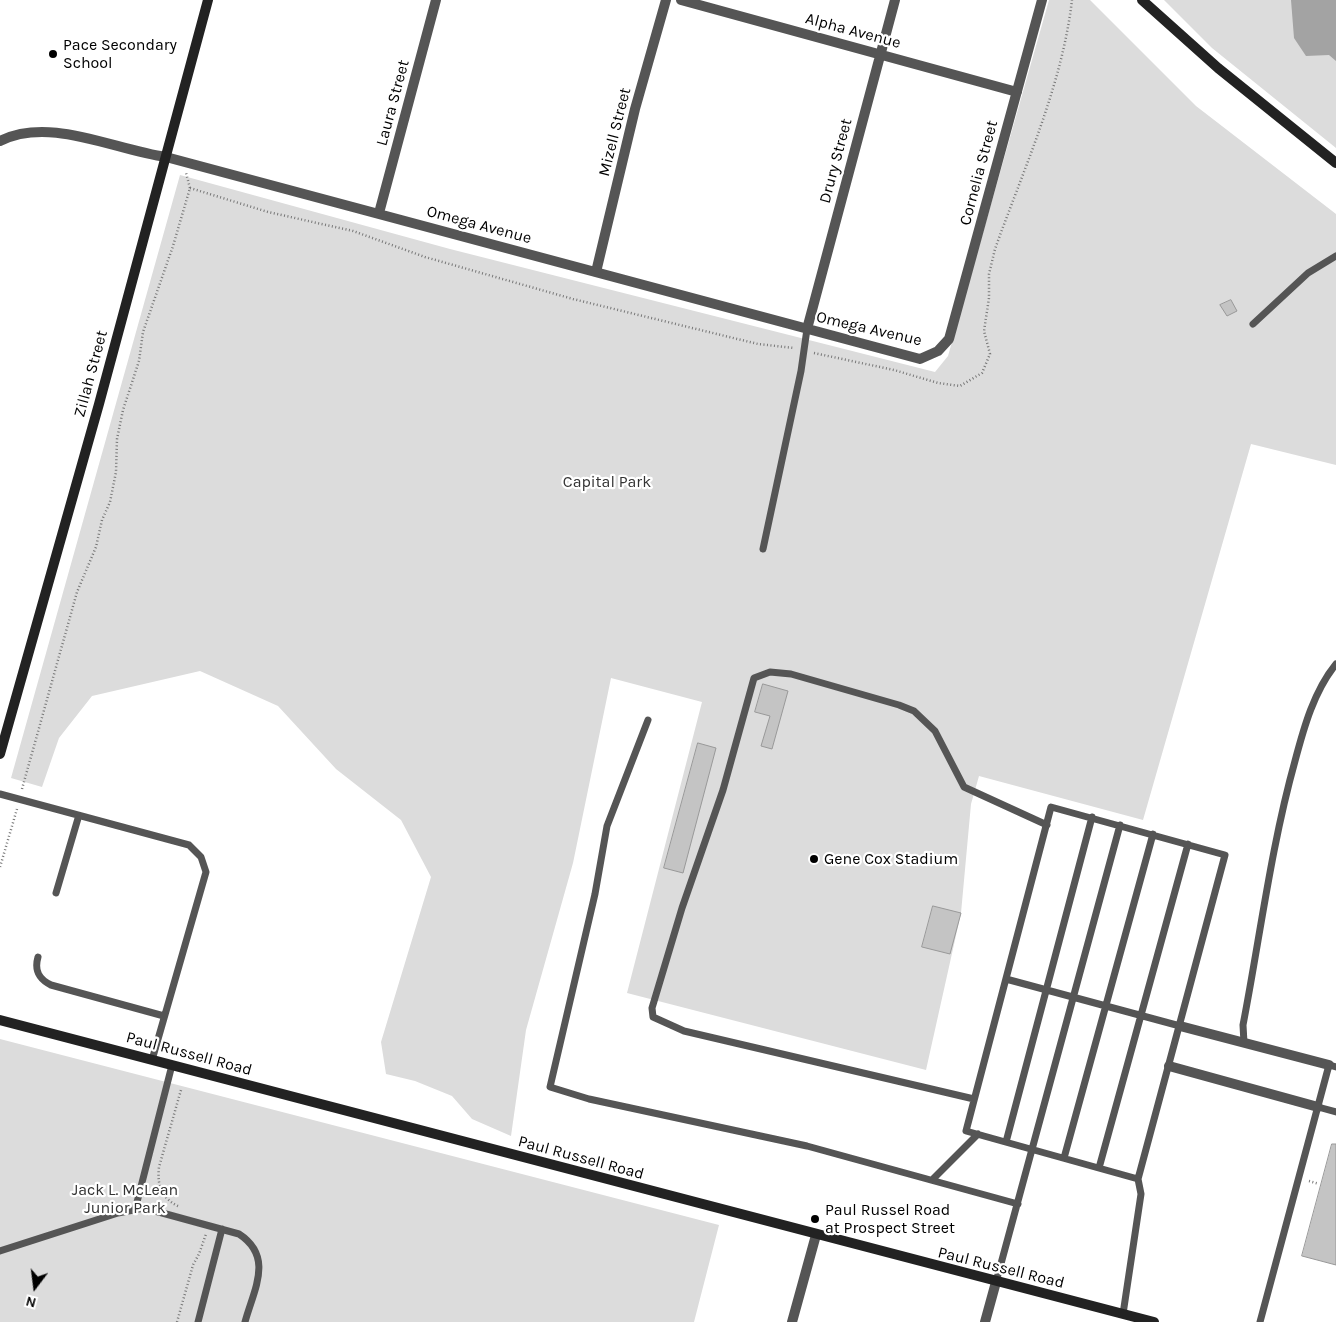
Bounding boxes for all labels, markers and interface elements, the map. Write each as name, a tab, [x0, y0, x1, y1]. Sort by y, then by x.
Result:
street label: Alpha Avenue	[803, 9, 903, 53]
place label: Pace Secondary School	[63, 35, 177, 73]
marker: Pace Secondary School	[47, 48, 59, 60]
street label: Laura Street	[372, 58, 414, 148]
street label: Mizell Street	[595, 86, 635, 178]
street label: Drury Street	[815, 117, 857, 205]
street label: Cornelia Street	[956, 118, 1002, 228]
street label: Omega Avenue	[424, 202, 534, 248]
street label: Omega Avenue	[814, 308, 924, 350]
street label: Zillah Street	[70, 328, 112, 420]
park label: Capital Park	[563, 472, 651, 492]
place label: Gene Cox Stadium	[824, 849, 958, 869]
marker: Gene Cox Stadium	[808, 853, 820, 865]
street label: Paul Russell Road	[124, 1028, 254, 1080]
street label: Paul Russell Road	[516, 1132, 646, 1184]
park label: Jack L. McLean Junior Park	[72, 1180, 178, 1218]
place label: Paul Russel Road at Prospect Street	[825, 1200, 955, 1238]
marker: Paul Russel Road at Prospect Street	[809, 1213, 821, 1225]
street label: Paul Russell Road	[936, 1243, 1066, 1293]
north arrow	[10, 1262, 60, 1312]
text: N	[24, 1292, 38, 1311]

